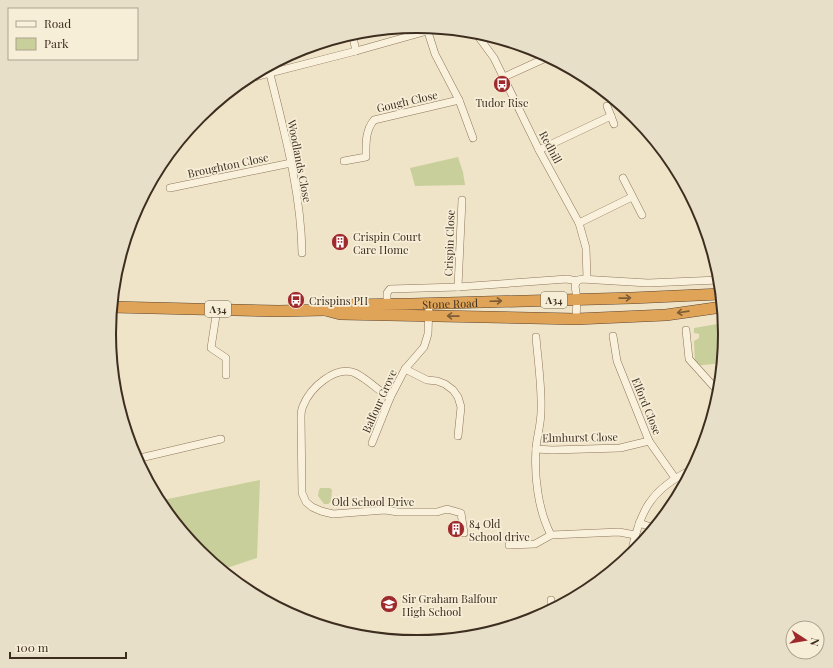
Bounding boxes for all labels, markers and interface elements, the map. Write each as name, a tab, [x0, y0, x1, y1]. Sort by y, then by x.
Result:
legend	[8, 8, 138, 60]
text: Road	[44, 15, 71, 31]
text: Park	[44, 35, 69, 51]
bus stop icon: Tudor Rise	[492, 74, 512, 94]
street label: Gough Close	[375, 87, 439, 115]
place label: Tudor Rise	[475, 95, 529, 110]
street label: Woodlands Close	[284, 117, 315, 204]
street label: Redhill	[536, 128, 566, 166]
street label: Broughton Close	[186, 149, 270, 181]
street label: Crispin Close	[440, 209, 458, 277]
place label: Crispin Court Care Home	[353, 229, 421, 257]
building icon: Crispin Court Care Home	[330, 232, 350, 252]
bus stop icon: Crispins PH	[286, 290, 306, 310]
road number: A34	[541, 292, 567, 308]
place label: Crispins PH	[309, 293, 368, 308]
street label: Stone Road	[422, 295, 479, 311]
one-way arrow	[618, 295, 631, 302]
one-way arrow	[489, 298, 502, 305]
road number: A34	[205, 301, 231, 317]
one-way arrow	[677, 308, 690, 316]
one-way arrow	[447, 313, 460, 320]
street label: Balfour Grove	[358, 367, 400, 435]
street label: Elford Close	[629, 375, 665, 437]
street label: Elmhurst Close	[542, 429, 618, 445]
street label: Old School Drive	[332, 494, 415, 509]
place label: 84 Old School drive	[469, 516, 530, 544]
building icon: 84 Old School drive	[446, 519, 466, 539]
place label: Sir Graham Balfour High School	[402, 591, 497, 619]
school or university icon: Sir Graham Balfour High School	[379, 594, 399, 614]
north arrow	[785, 620, 825, 660]
scale bar	[10, 634, 126, 660]
text: N	[807, 637, 823, 648]
text: 100 m	[16, 639, 49, 655]

